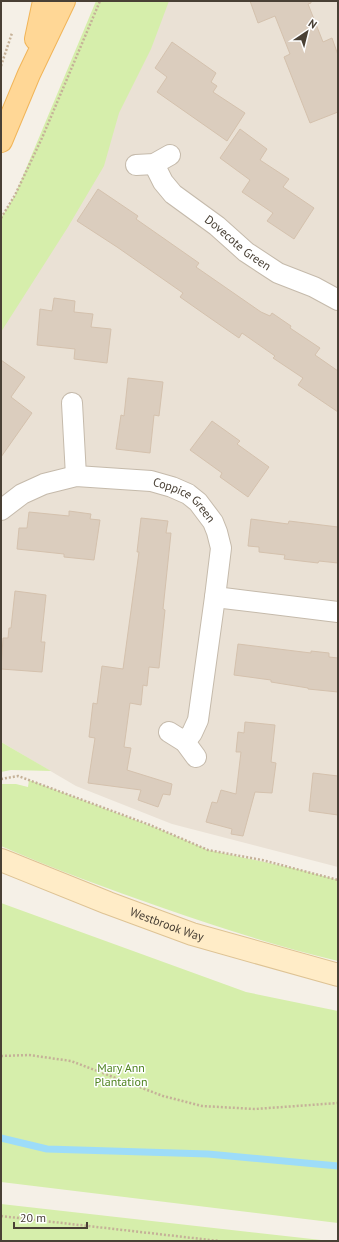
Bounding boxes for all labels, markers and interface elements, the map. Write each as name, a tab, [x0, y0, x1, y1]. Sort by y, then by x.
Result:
north arrow	[287, 12, 327, 52]
text: N	[306, 16, 320, 32]
street label: Dovecote Green	[202, 212, 274, 273]
street label: Coppice Green	[151, 474, 219, 525]
street label: Westbrook Way	[128, 904, 206, 944]
park label: Mary Ann Plantation	[94, 1060, 148, 1089]
scale bar	[14, 1204, 87, 1230]
text: 20 m	[20, 1210, 46, 1225]

